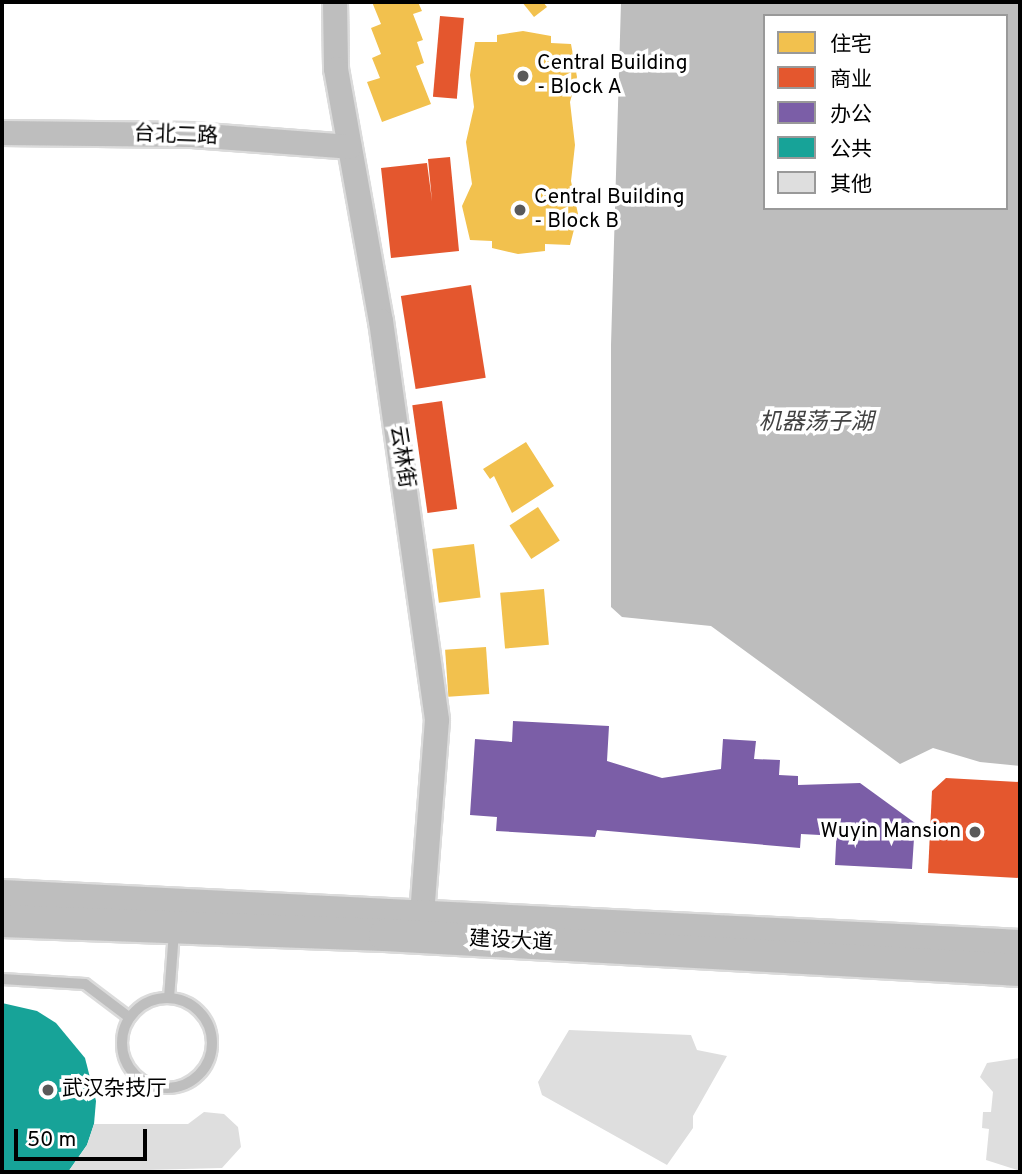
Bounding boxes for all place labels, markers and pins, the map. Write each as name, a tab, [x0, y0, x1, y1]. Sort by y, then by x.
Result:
place label: Central Building - Block A	[537, 51, 688, 101]
marker: Central Building - Block A	[515, 68, 531, 84]
place label: Central Building - Block B	[534, 185, 685, 235]
marker: Central Building - Block B	[512, 202, 528, 218]
place label: Wuyin Mansion	[820, 819, 961, 845]
marker: Wuyin Mansion	[967, 824, 983, 840]
place label: 武汉杂技厅	[62, 1077, 167, 1103]
marker: 武汉杂技厅	[40, 1082, 56, 1098]

